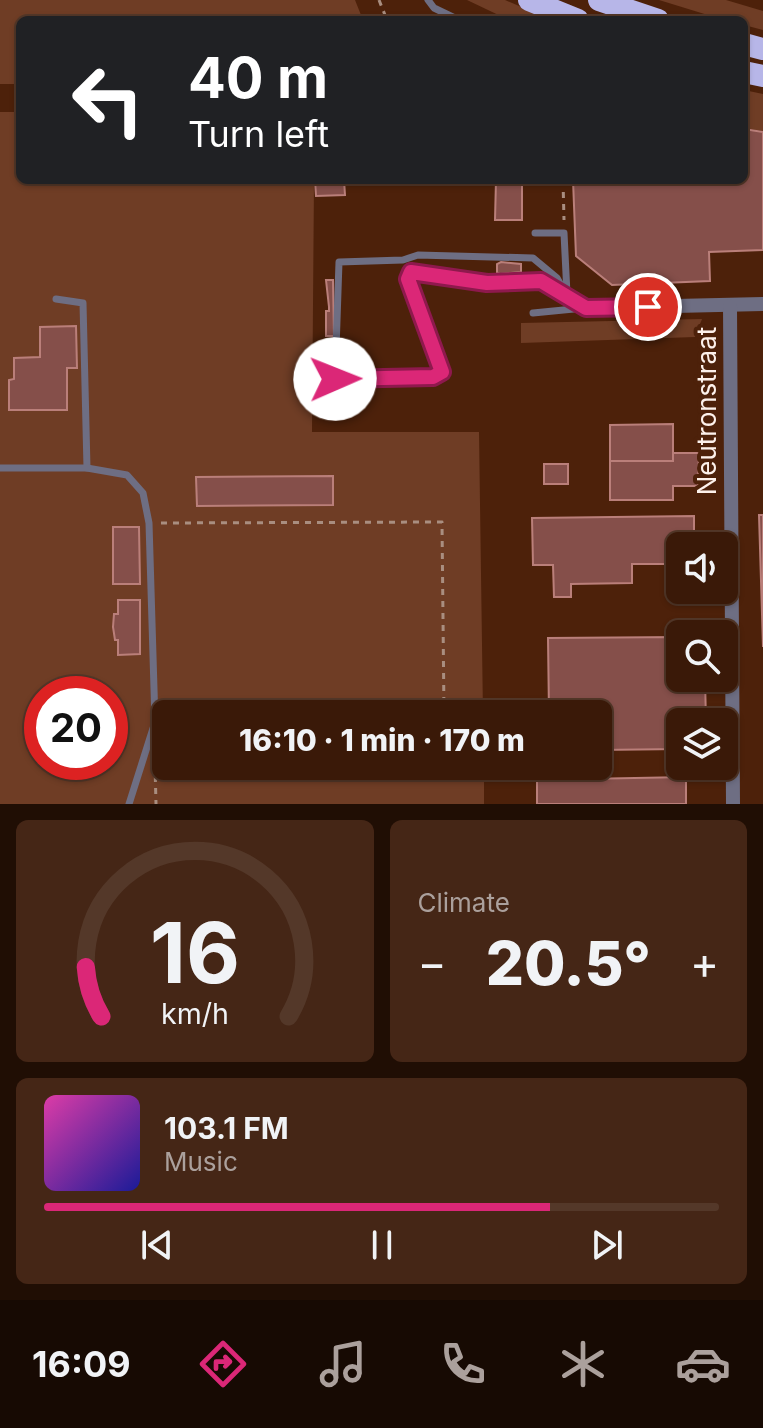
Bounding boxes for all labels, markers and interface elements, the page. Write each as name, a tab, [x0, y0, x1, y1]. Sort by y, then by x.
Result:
text: 40 m	[188, 44, 328, 112]
icon: left	[56, 48, 160, 152]
text: Turn left	[188, 112, 329, 156]
pin	[614, 273, 682, 341]
icon: arrive	[626, 285, 670, 329]
street label: Neutronstraat	[691, 327, 722, 495]
position arrow	[293, 337, 377, 421]
map controls	[666, 532, 738, 780]
button: sound	[666, 532, 738, 604]
button: search	[666, 620, 738, 692]
speed limit sign: 20	[24, 676, 128, 780]
button: layers	[666, 708, 738, 780]
text: 16:10 · 1 min · 170 m	[239, 722, 525, 758]
text: Climate	[418, 887, 510, 918]
text: 16	[150, 902, 240, 1003]
text: 20.5°	[486, 927, 651, 999]
text: −	[418, 936, 447, 990]
text: +	[690, 936, 719, 990]
text: km/h	[161, 996, 229, 1031]
text: 103.1 FM	[164, 1110, 289, 1146]
text: Music	[164, 1146, 238, 1177]
icon: previous	[135, 1223, 179, 1267]
icon: pause	[360, 1223, 404, 1267]
icon: next	[585, 1223, 629, 1267]
icon: directions	[195, 1336, 251, 1392]
icon: music	[315, 1336, 371, 1392]
icon: phone	[435, 1336, 491, 1392]
icon: climate	[555, 1336, 611, 1392]
icon: car	[675, 1336, 731, 1392]
text: 16:09	[32, 1342, 131, 1386]

